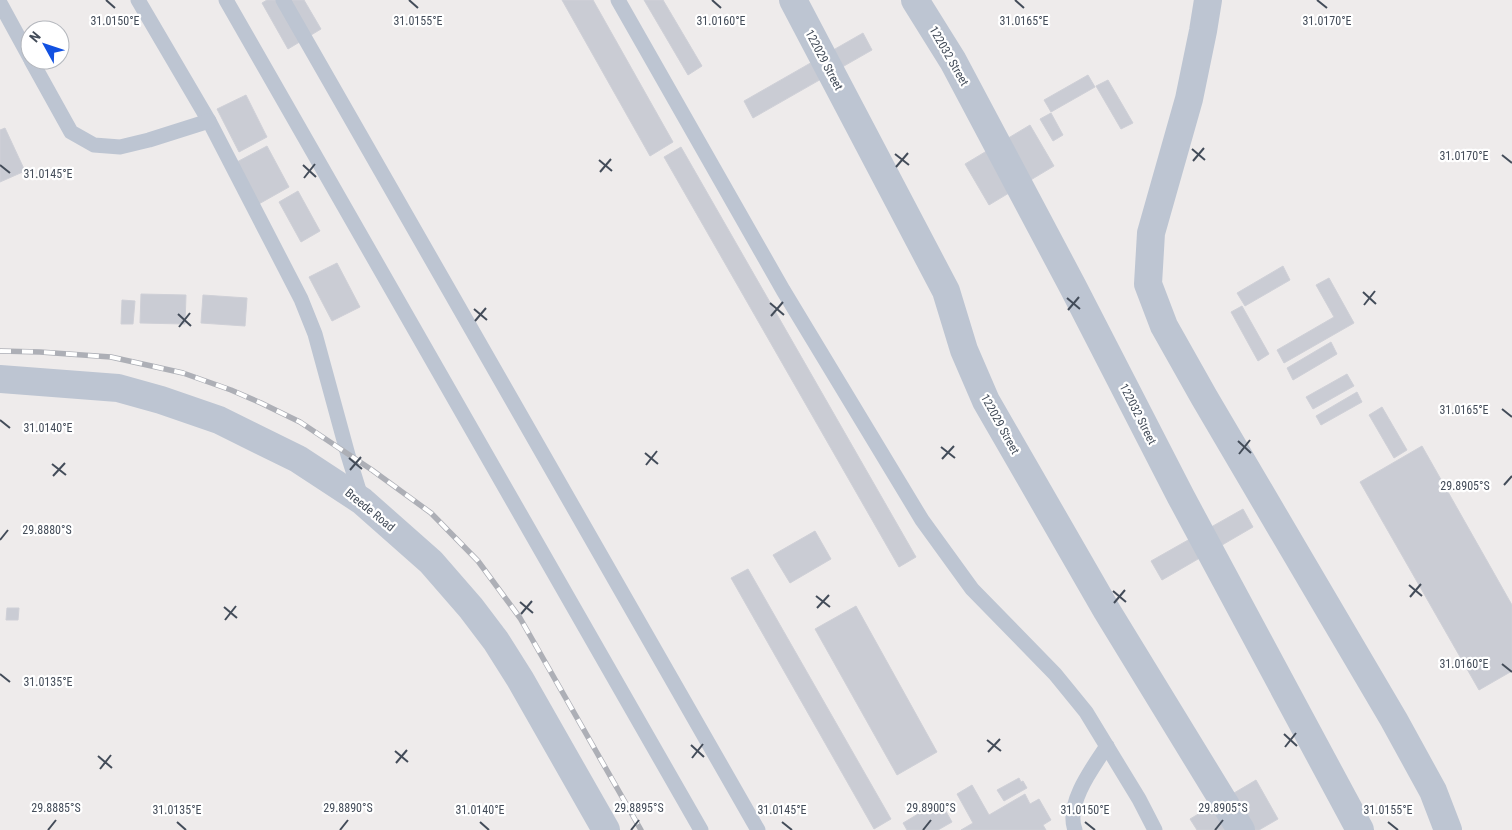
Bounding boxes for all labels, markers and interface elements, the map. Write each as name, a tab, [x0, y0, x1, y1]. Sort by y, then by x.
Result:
text: 31.0150°E	[90, 14, 140, 28]
text: 31.0155°E	[393, 14, 443, 28]
text: 31.0160°E	[696, 14, 746, 28]
text: 31.0165°E	[999, 14, 1049, 28]
text: 31.0170°E	[1302, 14, 1352, 28]
north arrow	[20, 20, 70, 70]
street label: 122032 Street	[926, 24, 972, 89]
street label: 122029 Street	[802, 27, 846, 93]
text: N	[26, 28, 44, 45]
text: 31.0170°E	[1439, 149, 1489, 163]
text: 31.0145°E	[23, 167, 73, 181]
street label: 122032 Street	[1117, 381, 1160, 447]
street label: 122029 Street	[978, 392, 1022, 457]
text: 31.0165°E	[1439, 403, 1489, 417]
text: 31.0140°E	[23, 421, 73, 435]
text: 29.8905°S	[1440, 479, 1490, 493]
street label: Breede Road	[342, 486, 398, 534]
text: 29.8880°S	[22, 523, 72, 537]
text: 31.0160°E	[1439, 657, 1489, 671]
text: 31.0135°E	[23, 675, 73, 689]
text: 29.8885°S	[31, 801, 81, 815]
text: 29.8890°S	[323, 801, 373, 815]
text: 29.8895°S	[614, 801, 664, 815]
text: 29.8900°S	[906, 801, 956, 815]
text: 29.8905°S	[1198, 801, 1248, 815]
text: 31.0135°E	[152, 803, 202, 817]
text: 31.0140°E	[455, 803, 505, 817]
text: 31.0145°E	[757, 803, 807, 817]
text: 31.0150°E	[1060, 803, 1110, 817]
text: 31.0155°E	[1363, 803, 1413, 817]

